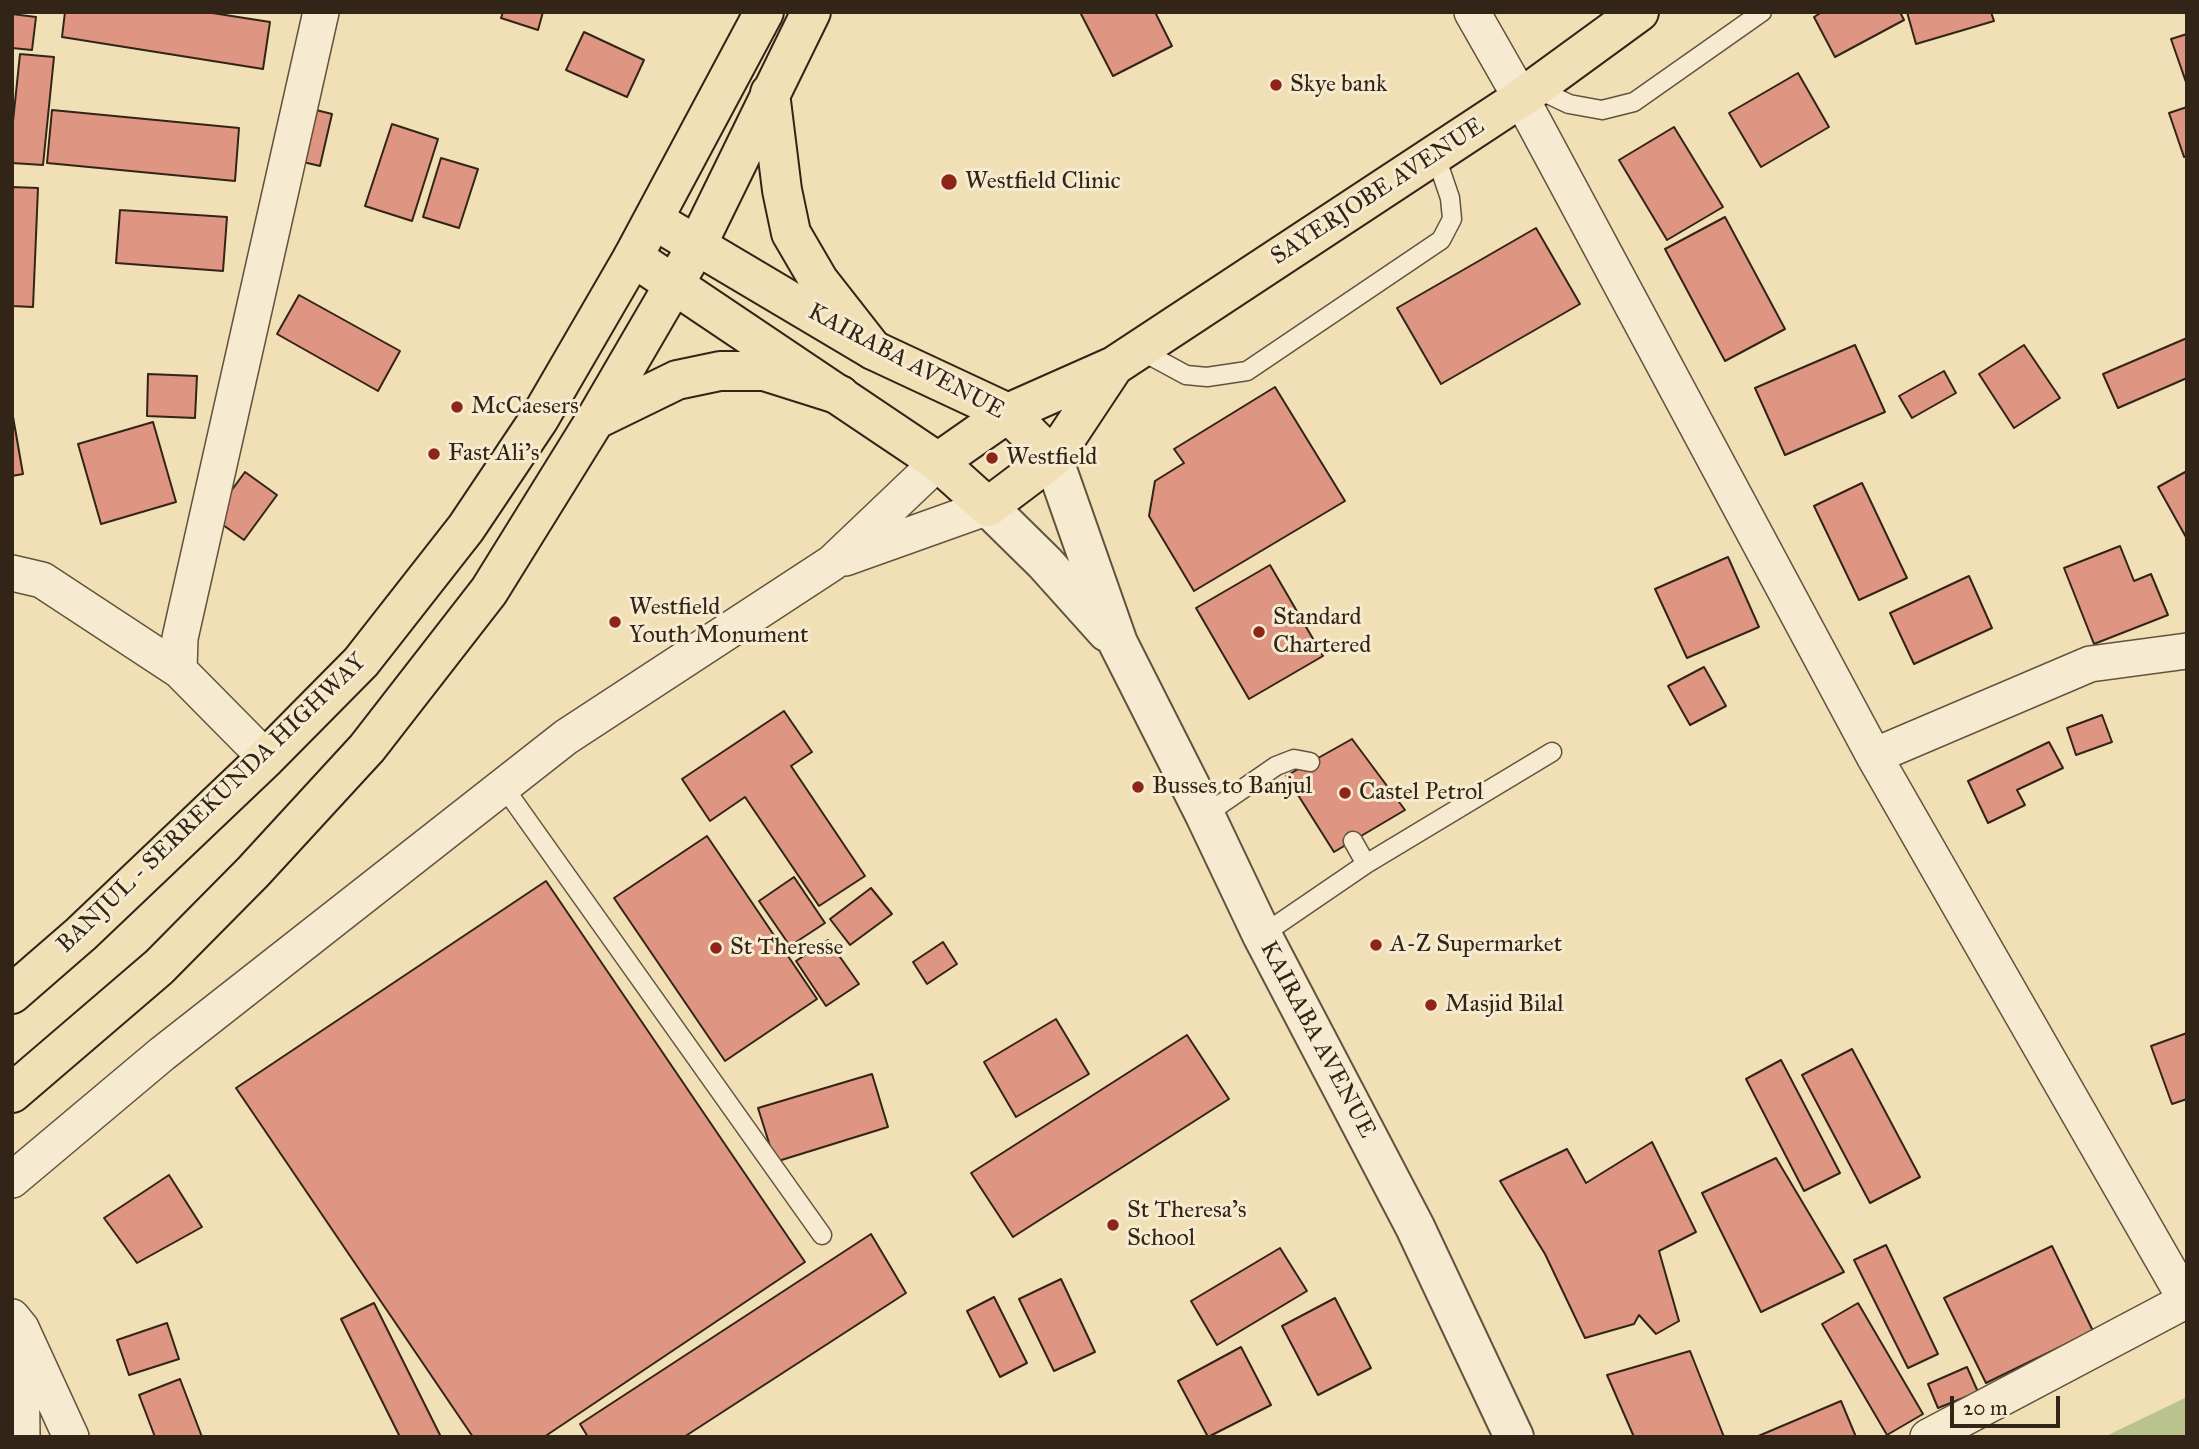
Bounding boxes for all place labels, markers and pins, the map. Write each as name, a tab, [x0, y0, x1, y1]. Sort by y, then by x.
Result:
place label: Skye bank	[1290, 71, 1387, 99]
marker: Skye bank	[1268, 77, 1284, 93]
place label: Westfield Clinic	[965, 168, 1121, 196]
marker: Westfield Clinic	[939, 172, 959, 192]
place label: McCaesers	[471, 393, 579, 421]
marker: McCaesers	[449, 399, 465, 415]
place label: Fast Ali's	[448, 440, 539, 468]
place label: Westfield	[1006, 444, 1097, 472]
marker: Fast Ali's	[426, 446, 442, 462]
marker: Westfield	[984, 450, 1000, 466]
place label: Westfield Youth Monument	[629, 594, 808, 650]
place label: Standard Chartered	[1273, 604, 1371, 660]
marker: Westfield Youth Monument	[607, 614, 623, 630]
marker: Standard Chartered	[1251, 624, 1267, 640]
place label: Busses to Banjul	[1152, 773, 1312, 801]
marker: Busses to Banjul	[1130, 779, 1146, 795]
place label: Castel Petrol	[1359, 779, 1484, 807]
marker: Castel Petrol	[1337, 785, 1353, 801]
place label: A-Z Supermarket	[1390, 931, 1562, 959]
place label: St Theresse	[730, 934, 844, 962]
marker: A-Z Supermarket	[1368, 937, 1384, 953]
marker: St Theresse	[708, 940, 724, 956]
place label: Masjid Bilal	[1445, 991, 1564, 1019]
marker: Masjid Bilal	[1423, 997, 1439, 1013]
place label: St Theresa's School	[1127, 1197, 1246, 1253]
marker: St Theresa's School	[1105, 1217, 1121, 1233]

